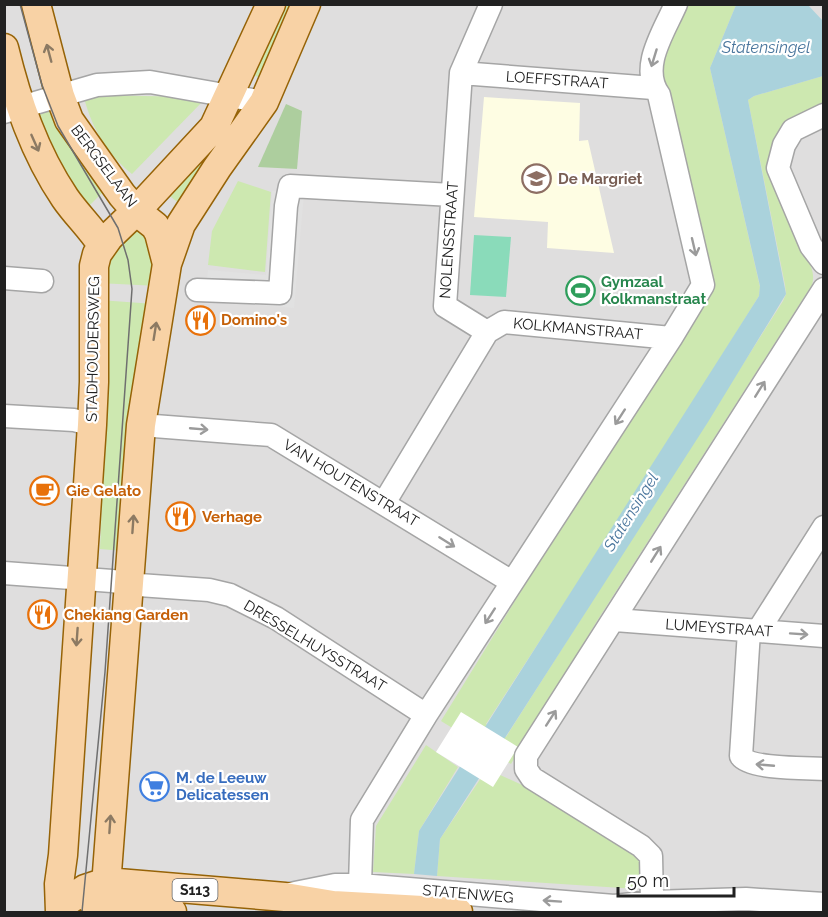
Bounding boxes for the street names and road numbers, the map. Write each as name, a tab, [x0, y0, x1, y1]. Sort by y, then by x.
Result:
street label: LOEFFSTRAAT	[505, 67, 609, 93]
street label: BERGSELAAN	[67, 121, 141, 211]
street label: NOLENSSTRAAT	[436, 181, 462, 299]
street label: STADHOUDERSWEG	[83, 276, 103, 422]
street label: KOLKMANSTRAAT	[512, 314, 644, 344]
street label: VAN HOUTENSTRAAT	[280, 435, 422, 531]
street label: DRESSELHUYSSTRAAT	[241, 596, 389, 696]
street label: LUMEYSTRAAT	[665, 615, 773, 641]
road number: S113	[172, 879, 218, 901]
street label: STATENWEG	[422, 881, 514, 907]

